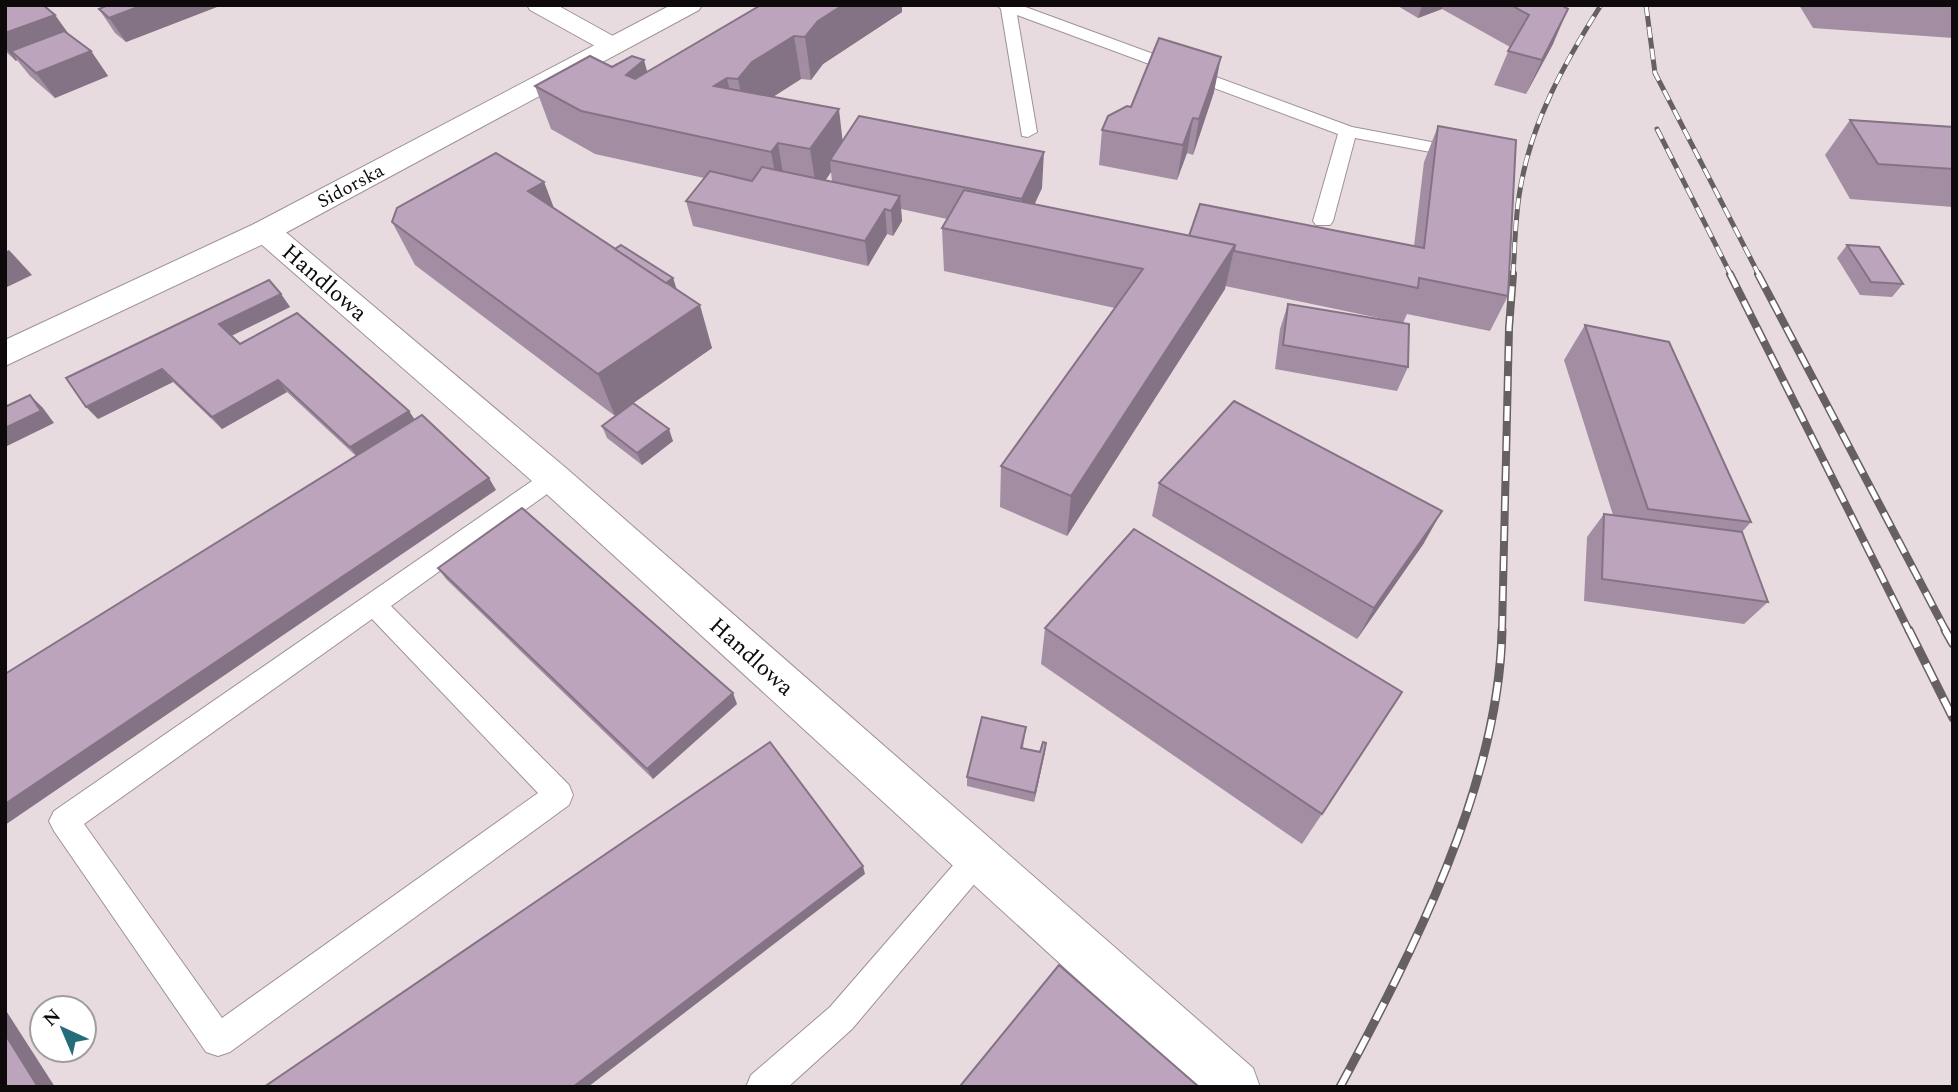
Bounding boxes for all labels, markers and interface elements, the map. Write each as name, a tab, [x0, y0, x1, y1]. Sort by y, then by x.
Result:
street label: Sidorska	[312, 156, 390, 216]
street label: Handlowa	[273, 236, 375, 330]
street label: Handlowa	[701, 609, 801, 705]
north arrow	[28, 994, 98, 1064]
text: N	[37, 1002, 68, 1034]

